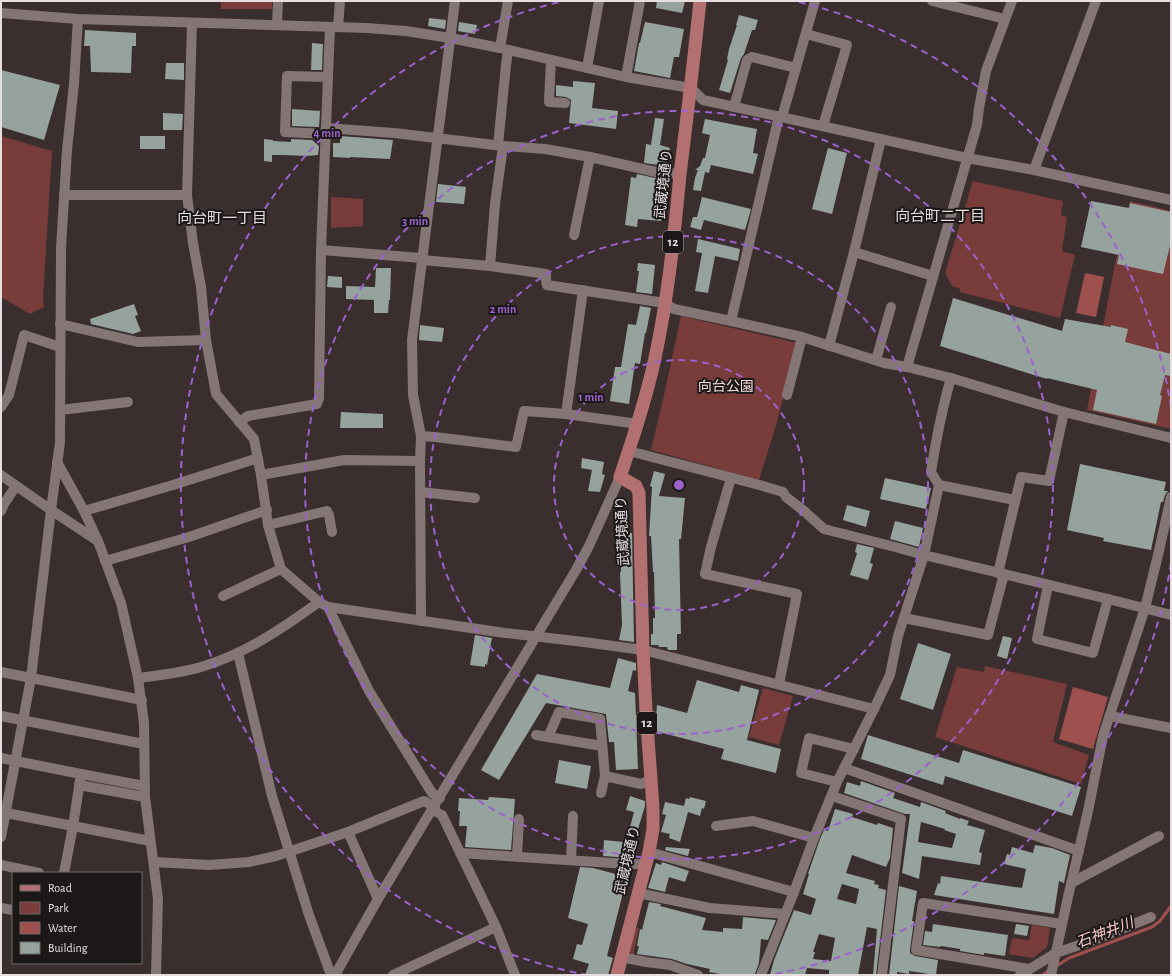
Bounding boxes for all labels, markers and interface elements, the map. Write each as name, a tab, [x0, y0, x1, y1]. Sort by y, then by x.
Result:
text: 4 min	[313, 127, 341, 139]
street label: 武蔵境通り	[652, 148, 675, 220]
district label: 向台町二丁目	[895, 208, 985, 224]
district label: 向台町一丁目	[177, 210, 267, 226]
text: 3 min	[402, 215, 428, 227]
road number: 12	[663, 231, 683, 253]
text: 2 min	[490, 303, 516, 315]
park label: 向台公園	[698, 378, 754, 394]
text: 1 min	[578, 391, 604, 403]
centre of rings	[672, 478, 686, 492]
street label: 武蔵境通り	[613, 496, 632, 566]
road number: 12	[637, 712, 657, 734]
street label: 武蔵境通り	[612, 824, 643, 896]
legend	[12, 872, 142, 964]
text: Road	[48, 882, 72, 894]
text: Park	[48, 902, 69, 914]
water label: 石神井川	[1074, 914, 1138, 951]
text: Water	[48, 922, 77, 934]
text: Building	[48, 942, 88, 954]

